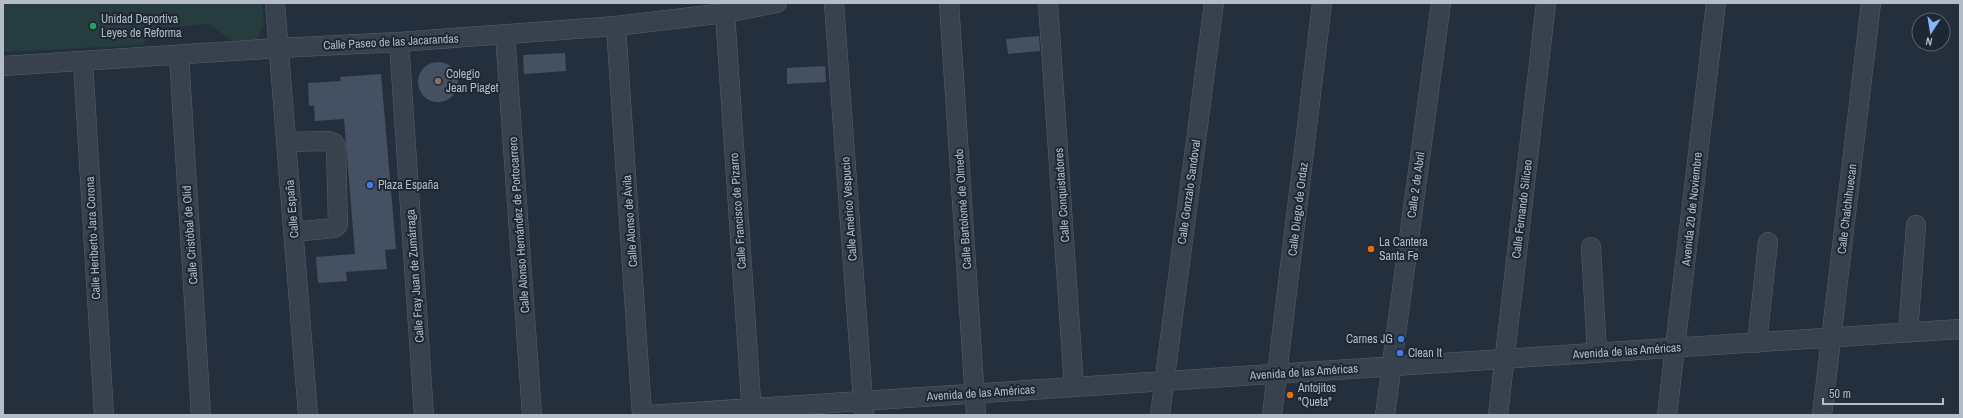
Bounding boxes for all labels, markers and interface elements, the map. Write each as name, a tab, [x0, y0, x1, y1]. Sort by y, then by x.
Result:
place label: Unidad Deportiva Leyes de Reforma	[101, 11, 182, 41]
north arrow	[1911, 12, 1951, 52]
marker: Unidad Deportiva Leyes de Reforma	[88, 21, 98, 31]
street label: Calle Paseo de las Jacarandas	[323, 30, 459, 54]
text: N	[1924, 34, 1934, 49]
place label: Colegio Jean Piaget	[446, 66, 499, 96]
marker: Colegio Jean Piaget	[433, 76, 443, 86]
street label: Calle Alonso Hernández de Portocarrero	[505, 136, 533, 314]
street label: Calle Gonzalo Sandoval	[1174, 139, 1204, 245]
street label: Calle Conquistadores	[1051, 147, 1073, 243]
street label: Calle Bartolomé de Olmedo	[951, 148, 975, 270]
street label: Calle 2 de Abril	[1403, 151, 1429, 219]
street label: Avenida 20 de Noviembre	[1678, 151, 1706, 268]
street label: Calle Francisco de Pizarro	[726, 152, 750, 270]
street label: Calle Américo Vespucio	[837, 156, 861, 262]
street label: Calle Fernando Silíceo	[1508, 159, 1536, 259]
street label: Calle Diego de Ordaz	[1284, 161, 1312, 257]
street label: Calle Chalchihuecan	[1834, 163, 1860, 255]
street label: Calle Alonso de Ávila	[619, 174, 641, 268]
street label: Calle Heriberto Jara Corona	[82, 176, 104, 300]
place label: Plaza España	[378, 177, 439, 193]
street label: Calle España	[281, 179, 303, 239]
marker: Plaza España	[365, 180, 375, 190]
street label: Calle Cristóbal de Olid	[179, 185, 201, 285]
street label: Calle Fray Juan de Zumárraga	[402, 208, 428, 343]
place label: La Cantera Santa Fe	[1379, 234, 1428, 264]
marker: La Cantera Santa Fe	[1366, 244, 1376, 254]
place label: Carnes JG	[1346, 331, 1393, 347]
marker: Carnes JG	[1396, 334, 1406, 344]
street label: Avenida de las Américas	[1571, 339, 1682, 363]
place label: Clean It	[1408, 345, 1442, 361]
marker: Clean It	[1395, 348, 1405, 358]
street label: Avenida de las Américas	[1248, 360, 1359, 384]
place label: Antojitos "Queta"	[1297, 380, 1336, 410]
scale bar	[1823, 380, 1943, 406]
street label: Avenida de las Américas	[925, 381, 1036, 405]
text: 50 m	[1829, 386, 1851, 402]
marker: Antojitos "Queta"	[1285, 390, 1295, 400]

